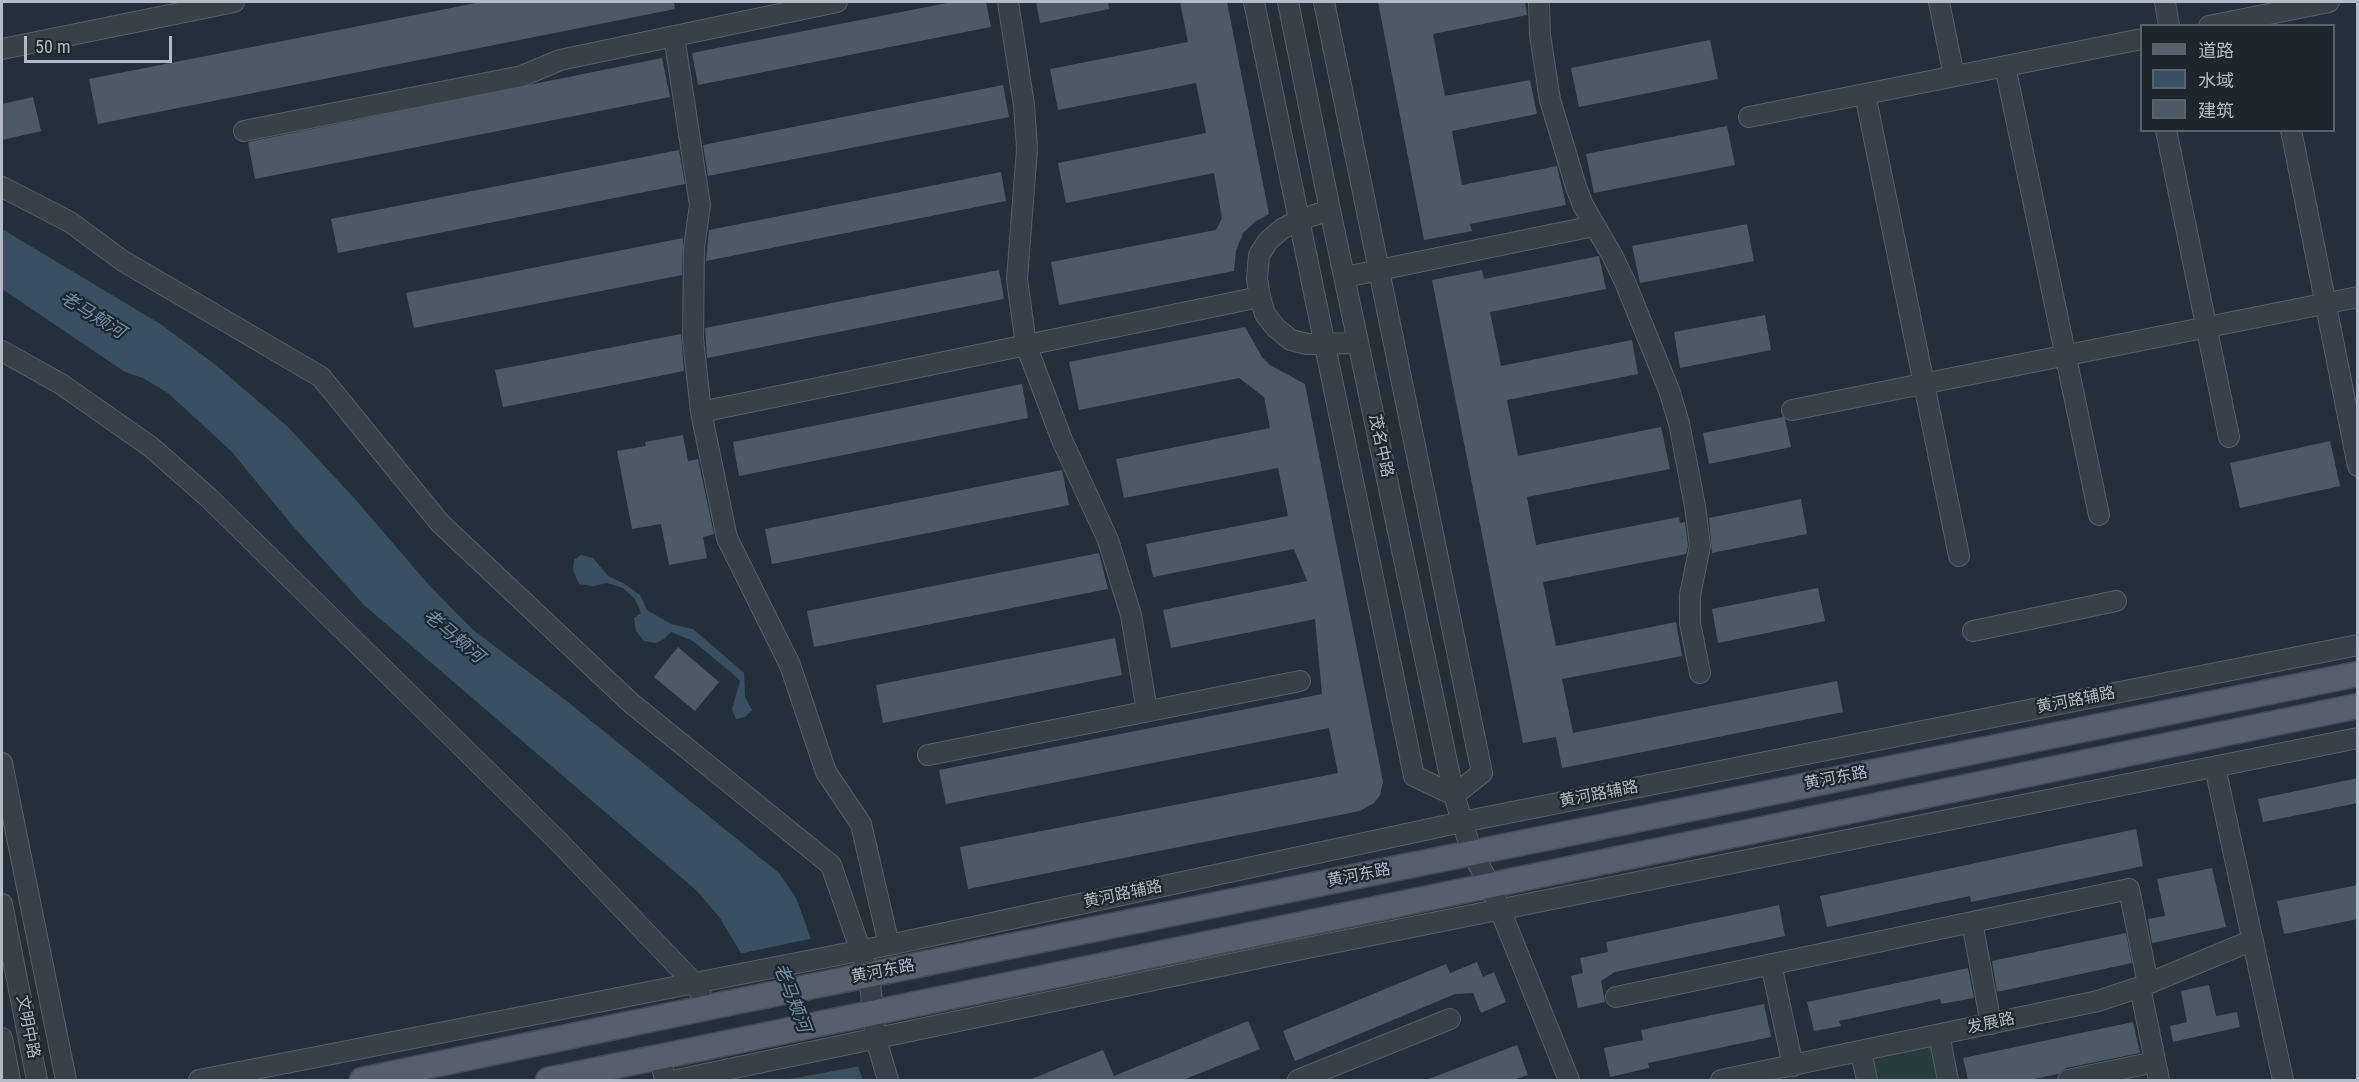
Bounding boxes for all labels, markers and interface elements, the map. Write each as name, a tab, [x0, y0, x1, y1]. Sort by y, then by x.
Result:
scale bar	[27, 24, 176, 62]
legend	[2140, 24, 2335, 132]
text: 50 m	[35, 36, 70, 57]
text: 道路	[2198, 40, 2234, 61]
text: 水域	[2198, 70, 2234, 91]
text: 建筑	[2198, 100, 2234, 121]
water label: 老马颊河	[56, 288, 128, 344]
street label: 茂名中路	[1364, 413, 1396, 479]
water label: 老马颊河	[418, 606, 488, 668]
street label: 黄河路辅路	[2035, 684, 2117, 718]
street label: 黄河东路	[1803, 763, 1869, 795]
street label: 黄河路辅路	[1558, 778, 1640, 812]
street label: 黄河东路	[1326, 860, 1392, 892]
street label: 黄河路辅路	[1082, 877, 1164, 913]
street label: 黄河东路	[850, 956, 916, 988]
water label: 老马颊河	[768, 961, 814, 1035]
street label: 文明中路	[11, 994, 43, 1060]
street label: 发展路	[1966, 1010, 2016, 1038]

